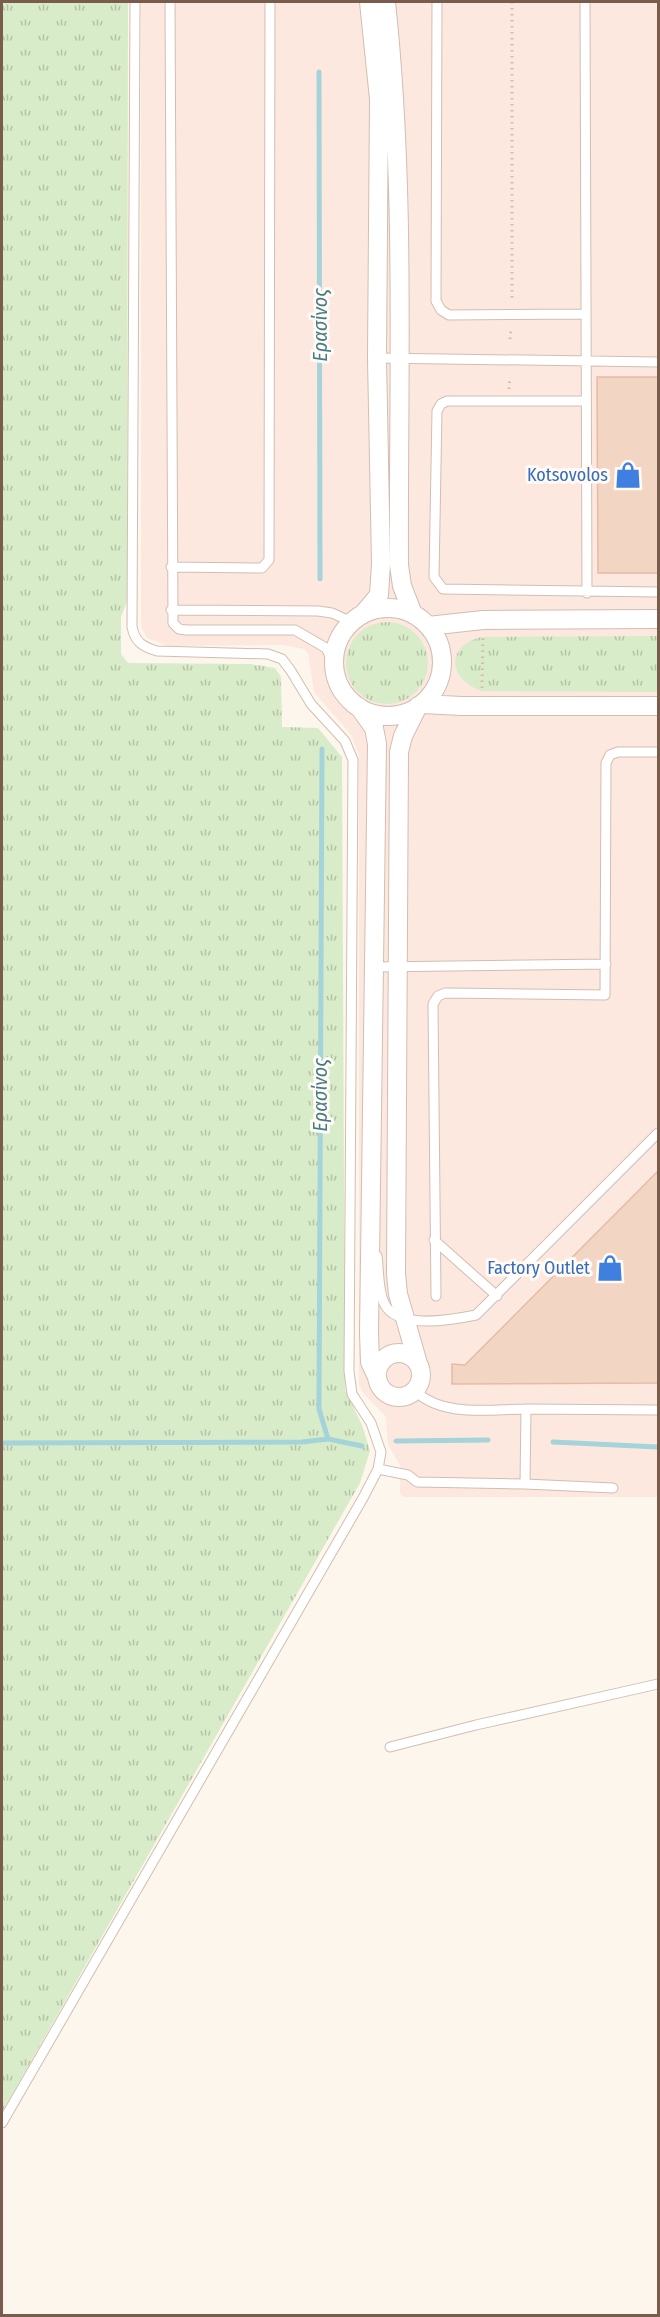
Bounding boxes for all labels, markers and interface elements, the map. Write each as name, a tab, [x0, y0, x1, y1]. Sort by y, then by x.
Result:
water label: Ερασίνος	[308, 288, 332, 362]
shop icon: Kotsovolos	[613, 460, 643, 490]
place label: Kotsovolos	[527, 464, 608, 486]
water label: Ερασίνος	[308, 1058, 332, 1132]
shop icon: Factory Outlet	[595, 1253, 625, 1283]
place label: Factory Outlet	[487, 1257, 590, 1279]

